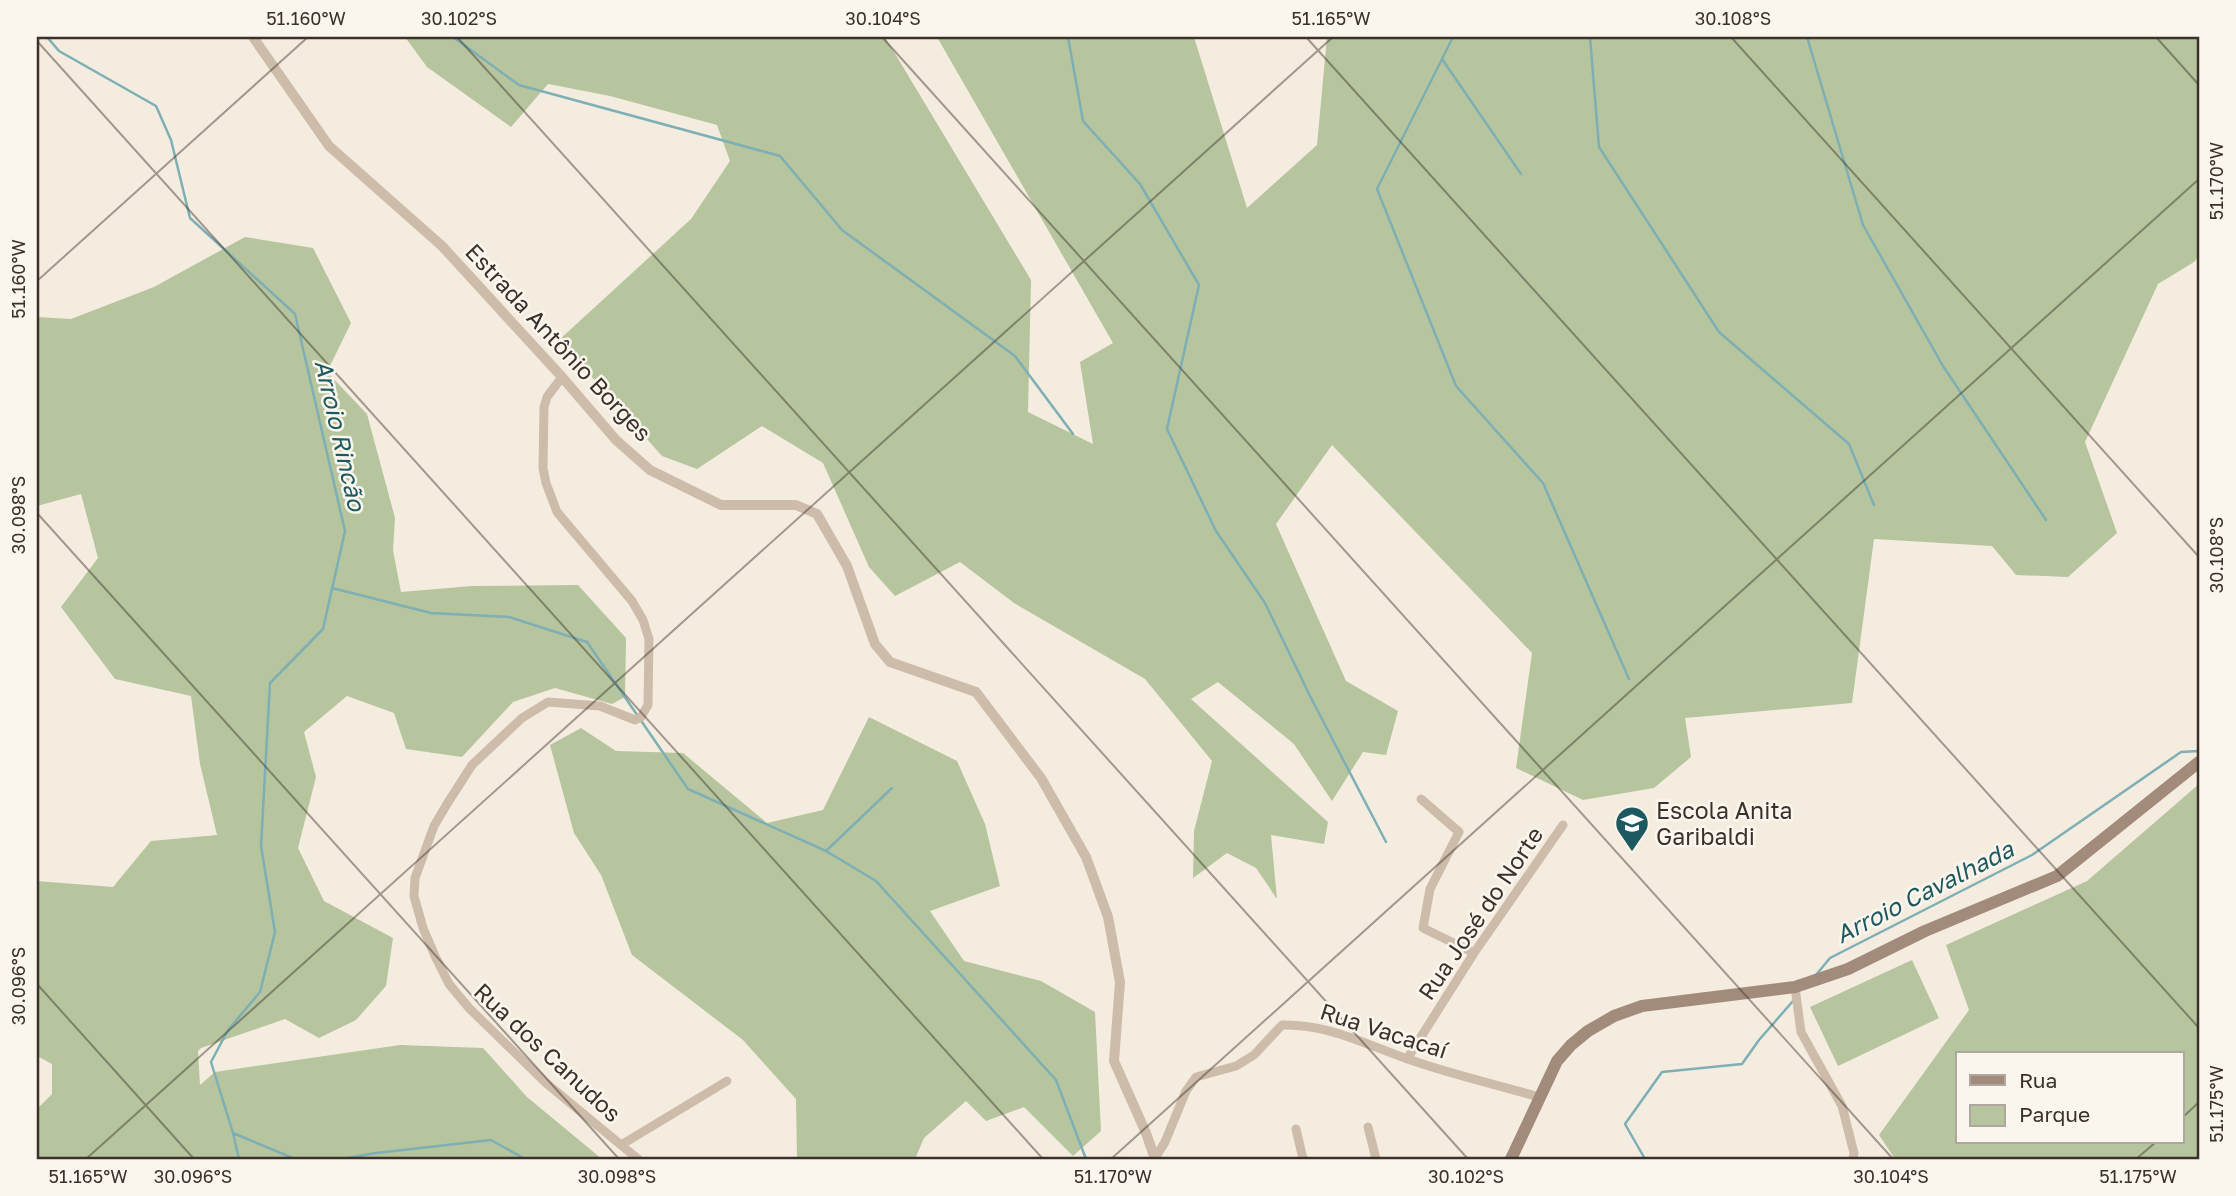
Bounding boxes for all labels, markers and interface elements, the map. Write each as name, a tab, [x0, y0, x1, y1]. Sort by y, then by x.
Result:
text: 51.160°W	[266, 7, 346, 29]
text: 30.102°S	[421, 7, 497, 29]
text: 30.104°S	[845, 7, 921, 29]
text: 51.165°W	[1292, 7, 1370, 29]
text: 30.108°S	[1695, 7, 1771, 29]
text: 51.170°W	[2205, 142, 2227, 220]
street label: Estrada Antônio Borges	[460, 237, 658, 447]
text: 51.160°W	[7, 239, 29, 319]
water label: Arroio Rincão	[310, 357, 373, 515]
text: 30.098°S	[7, 476, 29, 554]
text: 30.108°S	[2205, 517, 2227, 593]
place label: Escola Anita Garibaldi	[1656, 796, 1793, 850]
school or university icon: Escola Anita Garibaldi	[1613, 804, 1651, 853]
street label: Rua José do Norte	[1412, 821, 1548, 1005]
water label: Arroio Cavalhada	[1830, 833, 2019, 948]
text: 30.096°S	[7, 947, 29, 1025]
street label: Rua dos Canudos	[469, 977, 627, 1127]
street label: Rua Vacacaí	[1317, 996, 1453, 1064]
legend	[1956, 1052, 2184, 1144]
text: 51.175°W	[2205, 1065, 2227, 1143]
text: Rua	[2019, 1067, 2057, 1093]
text: Parque	[2019, 1101, 2090, 1127]
text: 51.165°W	[49, 1165, 127, 1187]
text: 30.096°S	[154, 1165, 232, 1187]
text: 30.098°S	[578, 1165, 656, 1187]
text: 51.170°W	[1074, 1165, 1152, 1187]
text: 30.102°S	[1428, 1165, 1504, 1187]
text: 30.104°S	[1853, 1165, 1929, 1187]
text: 51.175°W	[2099, 1165, 2177, 1187]

